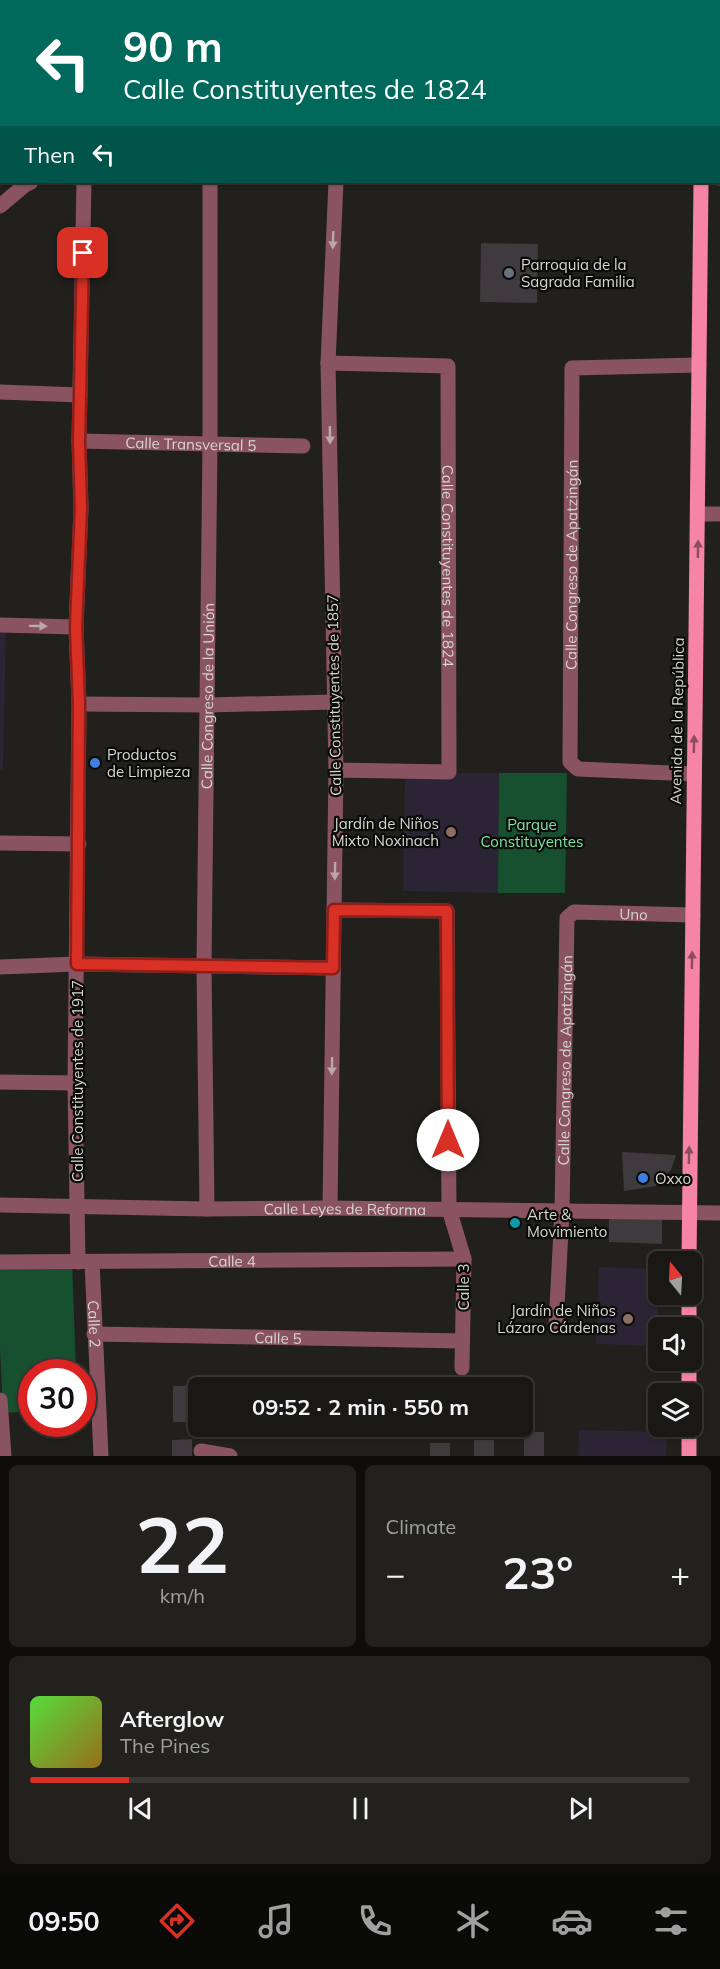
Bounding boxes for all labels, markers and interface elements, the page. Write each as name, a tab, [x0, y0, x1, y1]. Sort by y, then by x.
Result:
text: 90 m	[123, 20, 223, 73]
icon: left	[24, 24, 102, 102]
text: Calle Constituyentes de 1824	[123, 72, 487, 106]
icon: left	[87, 138, 120, 171]
text: Then	[24, 141, 75, 169]
pin	[57, 227, 108, 278]
one-way arrow	[329, 230, 338, 249]
icon: arrive	[66, 236, 99, 269]
place label: Parroquia de la Sagrada Familia	[521, 255, 635, 291]
marker: Parroquia de la Sagrada Familia	[502, 266, 516, 280]
one-way arrow	[325, 425, 335, 444]
street label: Calle Transversal 5	[125, 433, 257, 454]
street label: Calle Congreso de Apatzingán	[561, 459, 581, 670]
street label: Calle Constituyentes de 1824	[439, 465, 458, 667]
one-way arrow	[693, 539, 703, 558]
street label: Calle Constituyentes de 1857	[323, 594, 345, 796]
street label: Calle Congreso de la Unión	[197, 603, 218, 789]
one-way arrow	[29, 621, 48, 631]
street label: Avenida de la República	[666, 637, 688, 805]
one-way arrow	[690, 734, 699, 753]
place label: Productos de Limpieza	[107, 745, 190, 781]
marker: Productos de Limpieza	[88, 756, 102, 770]
place label: Jardín de Niños Mixto Noxinach	[332, 814, 439, 850]
park label: Parque Constituyentes	[481, 815, 583, 851]
marker: Jardín de Niños Mixto Noxinach	[444, 825, 458, 839]
one-way arrow	[330, 861, 339, 880]
street label: Uno	[619, 904, 648, 923]
one-way arrow	[687, 950, 697, 969]
street label: Calle Congreso de Apatzingán	[553, 955, 576, 1166]
street label: Calle Constituyentes de 1917	[68, 980, 87, 1182]
one-way arrow	[327, 1056, 337, 1075]
position arrow	[416, 1108, 480, 1172]
one-way arrow	[685, 1145, 694, 1164]
place label: Oxxo	[655, 1169, 691, 1188]
marker: Oxxo	[636, 1171, 650, 1185]
street label: Calle Leyes de Reforma	[264, 1198, 426, 1219]
place label: Arte & Movimiento	[527, 1205, 607, 1241]
marker: Arte & Movimiento	[508, 1216, 522, 1230]
street label: Calle 4	[208, 1251, 256, 1270]
north arrow	[648, 1251, 702, 1305]
map controls	[648, 1251, 702, 1437]
street label: Calle 3	[454, 1263, 473, 1311]
street label: Calle 2	[84, 1300, 105, 1348]
place label: Jardín de Niños Lázaro Cárdenas	[497, 1301, 616, 1337]
marker: Jardín de Niños Lázaro Cárdenas	[621, 1312, 635, 1326]
button: sound	[648, 1317, 702, 1371]
street label: Calle 5	[254, 1328, 302, 1347]
speed limit sign: 30	[18, 1359, 96, 1437]
button: layers	[648, 1383, 702, 1437]
text: 09:52 · 2 min · 550 m	[252, 1393, 469, 1421]
text: 22	[135, 1495, 229, 1593]
text: Climate	[386, 1514, 456, 1539]
text: 23°	[502, 1544, 573, 1600]
text: −	[386, 1553, 405, 1594]
text: +	[670, 1553, 690, 1594]
text: km/h	[160, 1583, 205, 1608]
text: Afterglow	[120, 1705, 224, 1733]
text: The Pines	[120, 1733, 210, 1758]
icon: previous	[124, 1792, 157, 1825]
icon: pause	[344, 1792, 377, 1825]
icon: next	[564, 1792, 597, 1825]
icon: directions	[156, 1900, 198, 1942]
icon: music	[255, 1900, 297, 1942]
icon: phone	[354, 1900, 396, 1942]
icon: climate	[452, 1900, 494, 1942]
icon: car	[551, 1900, 593, 1942]
icon: filters	[650, 1900, 692, 1942]
text: 09:50	[28, 1904, 100, 1938]

